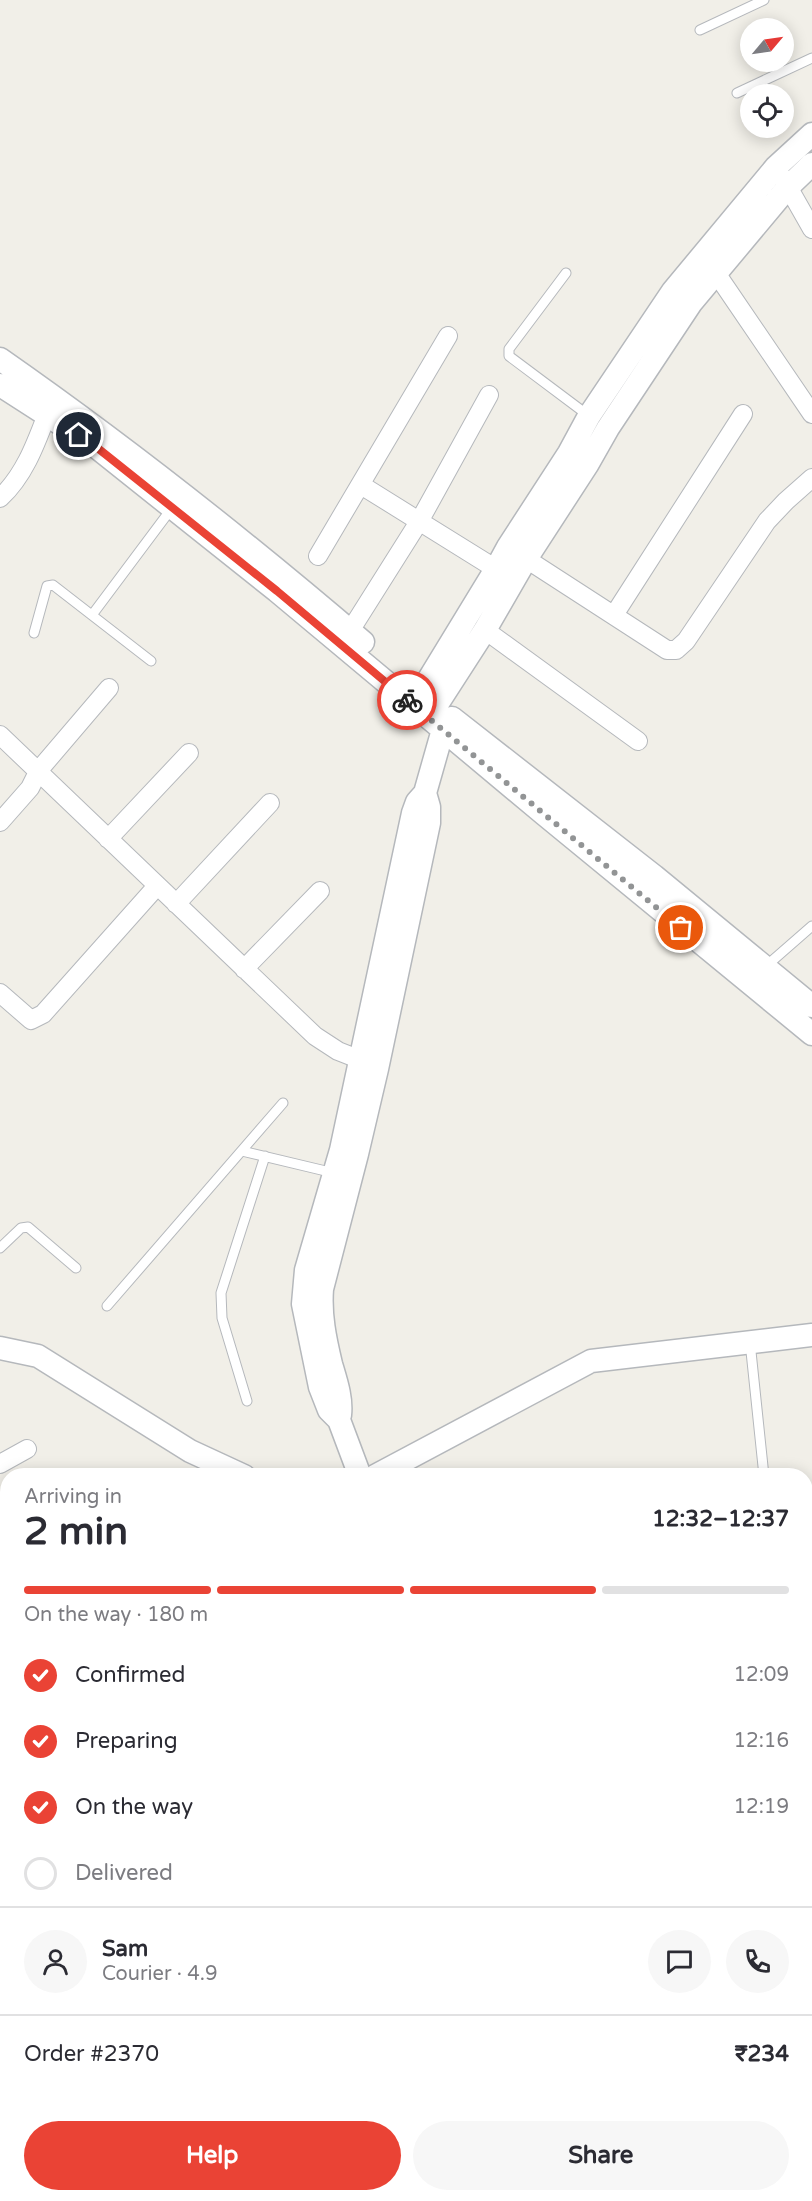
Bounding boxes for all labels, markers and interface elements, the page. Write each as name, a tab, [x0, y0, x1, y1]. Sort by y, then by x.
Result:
north arrow	[740, 18, 794, 72]
map controls	[740, 18, 794, 138]
button: locate	[740, 84, 794, 138]
pin	[53, 409, 104, 460]
icon: home	[62, 418, 95, 451]
courier	[377, 670, 437, 730]
icon: bike	[391, 684, 424, 717]
pin	[655, 902, 706, 953]
icon: bag	[664, 911, 697, 944]
text: Arriving in	[24, 1485, 122, 1509]
text: 12:32–12:37	[652, 1506, 789, 1532]
text: 2 min	[24, 1508, 128, 1555]
text: On the way · 180 m	[24, 1603, 208, 1627]
icon: check	[24, 1659, 57, 1692]
text: Confirmed	[75, 1662, 185, 1688]
text: 12:09	[734, 1663, 789, 1687]
icon: check	[24, 1725, 57, 1758]
text: Preparing	[75, 1728, 178, 1754]
text: 12:16	[734, 1729, 789, 1753]
icon: check	[24, 1791, 57, 1824]
text: On the way	[75, 1794, 193, 1820]
text: 12:19	[734, 1795, 789, 1819]
text: Delivered	[75, 1860, 173, 1886]
button: person	[24, 1930, 87, 1993]
button: chat	[648, 1930, 711, 1993]
button: phone	[726, 1930, 789, 1993]
text: Sam	[102, 1936, 148, 1962]
text: Courier · 4.9	[102, 1962, 217, 1986]
text: Order #2370	[24, 2041, 159, 2067]
text: ₹234	[735, 2041, 789, 2067]
button: Help	[24, 2121, 401, 2190]
button: Share	[413, 2121, 789, 2190]

